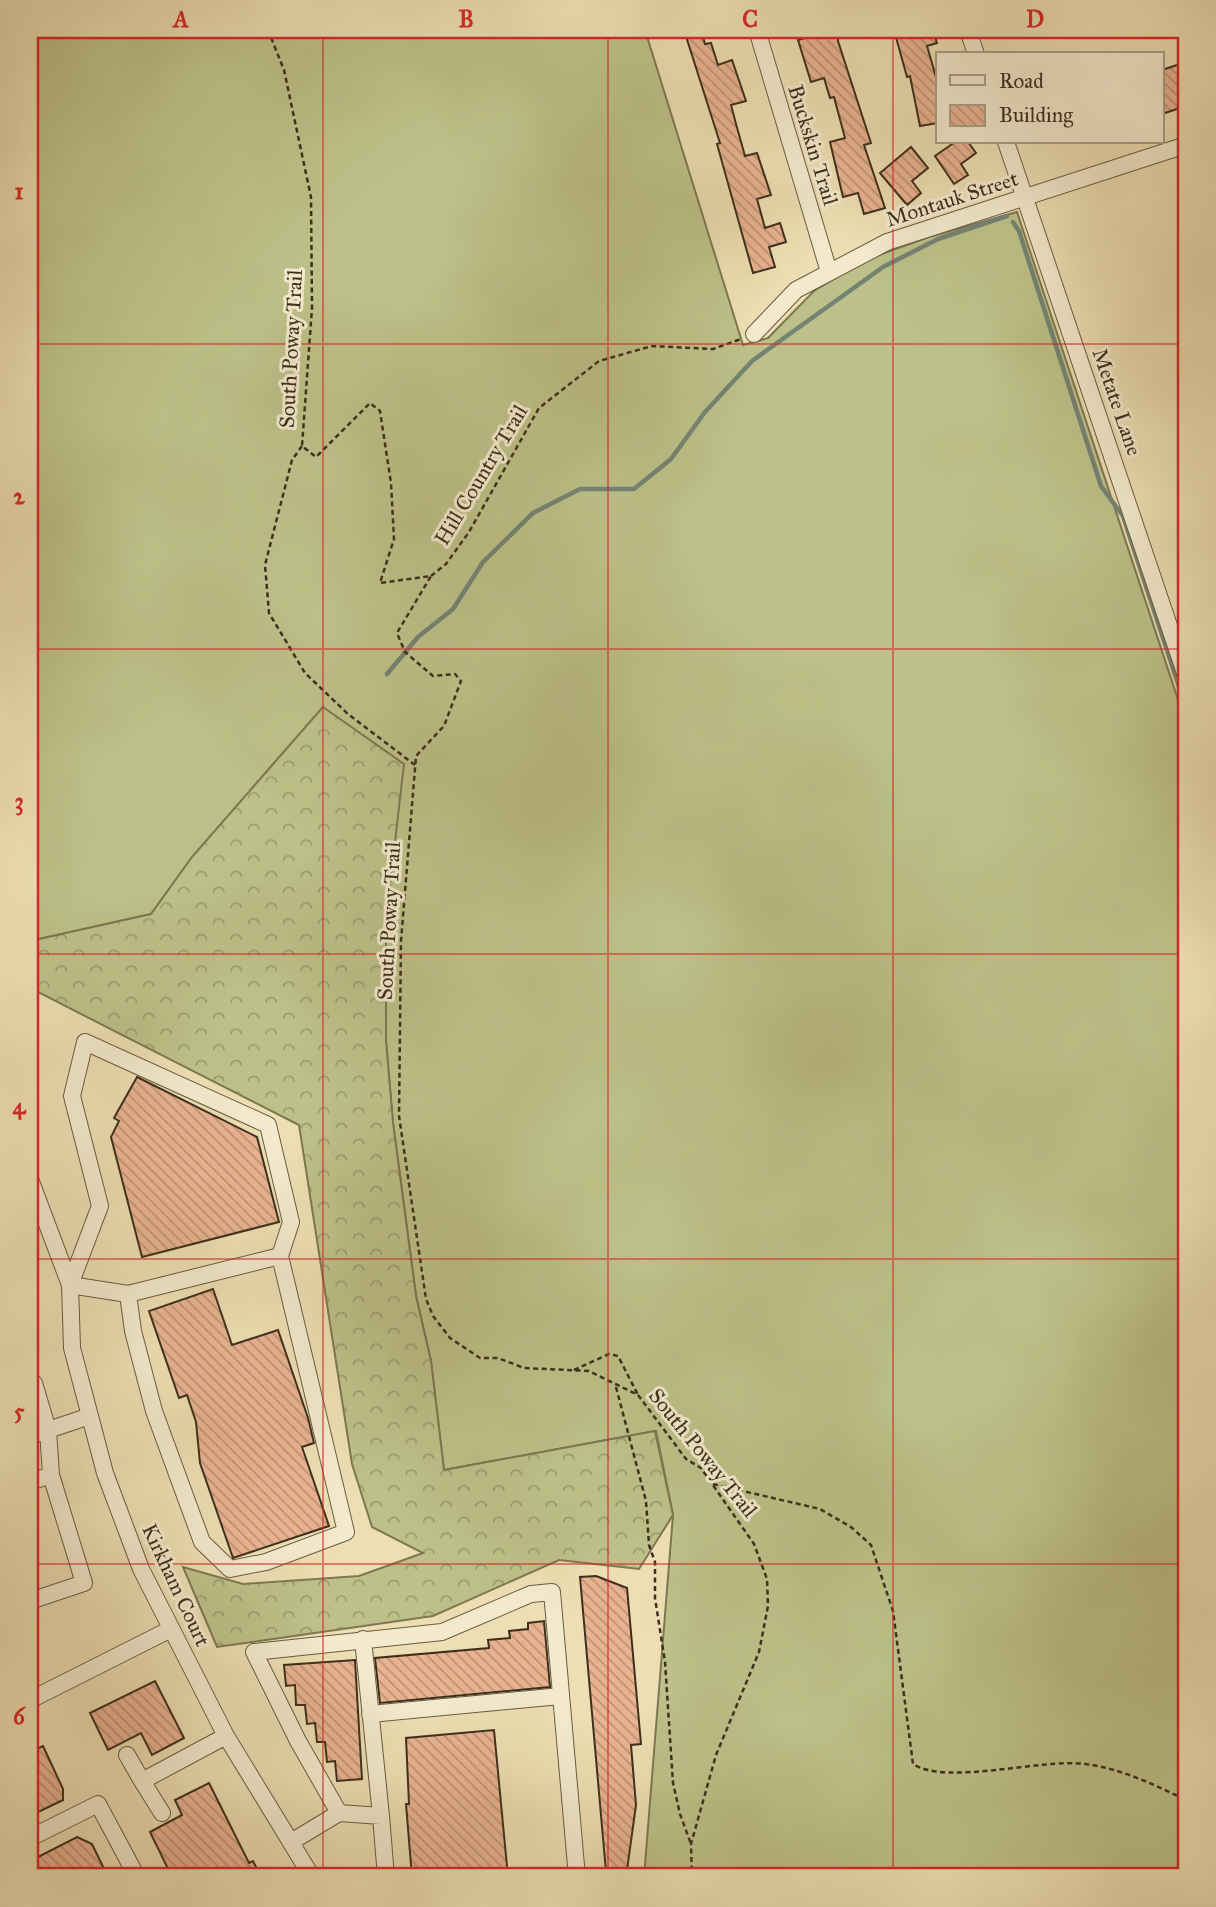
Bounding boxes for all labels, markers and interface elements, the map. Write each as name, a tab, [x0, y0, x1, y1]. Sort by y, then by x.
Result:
text: A	[171, 5, 189, 33]
text: B	[458, 5, 474, 33]
text: C	[742, 5, 758, 33]
text: D	[1026, 5, 1044, 33]
legend	[936, 52, 1164, 144]
text: Road	[999, 68, 1044, 94]
street label: Buckskin Trail	[782, 82, 844, 209]
text: Building	[999, 102, 1073, 128]
street label: Montauk Street	[883, 165, 1022, 233]
text: 1	[14, 177, 24, 205]
street label: South Poway Trail	[274, 269, 308, 429]
street label: Metate Lane	[1087, 345, 1148, 459]
street label: Hill Country Trail	[429, 400, 533, 550]
text: 2	[13, 482, 25, 510]
text: 3	[14, 787, 24, 816]
street label: South Poway Trail	[372, 841, 406, 1001]
text: 4	[13, 1092, 27, 1120]
street label: South Poway Trail	[643, 1383, 763, 1523]
text: 5	[14, 1397, 25, 1425]
street label: Kirkham Court	[136, 1520, 216, 1651]
text: 6	[13, 1702, 26, 1730]

